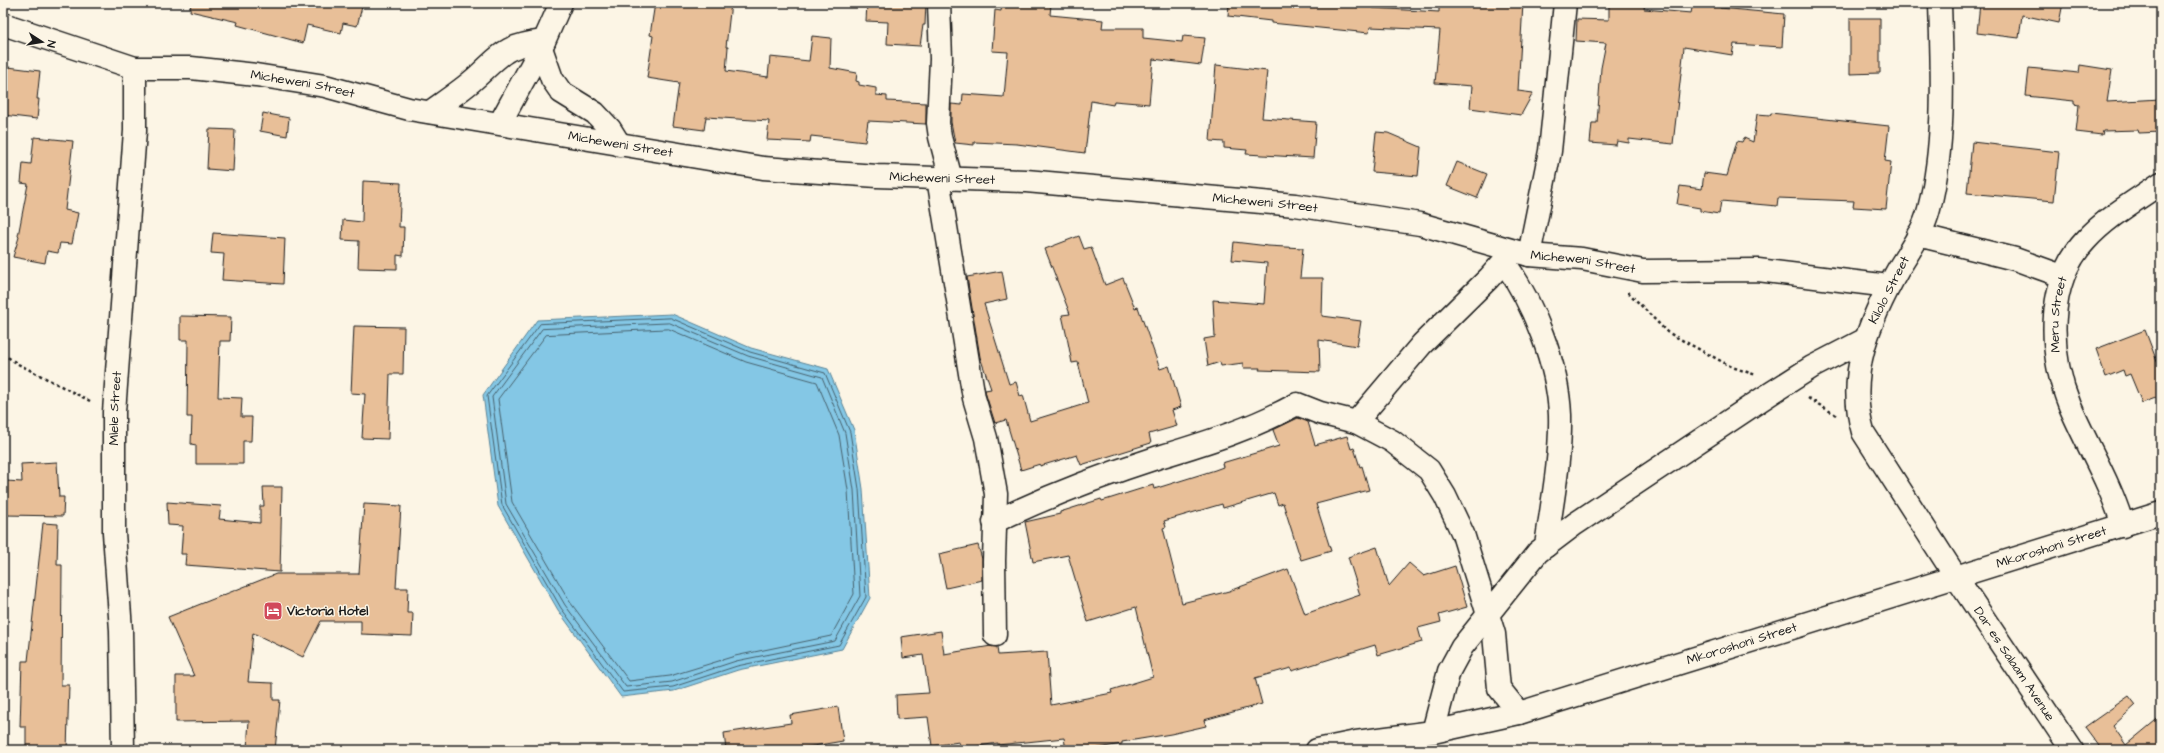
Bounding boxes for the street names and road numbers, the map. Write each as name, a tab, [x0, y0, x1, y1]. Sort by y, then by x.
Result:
street label: Micheweni Street	[250, 65, 358, 103]
street label: Micheweni Street	[567, 127, 675, 162]
street label: Micheweni Street	[889, 167, 996, 189]
street label: Micheweni Street	[1212, 189, 1320, 217]
street label: Micheweni Street	[1530, 246, 1638, 278]
street label: Kilolo Street	[1864, 252, 1914, 327]
street label: Meru Street	[2045, 273, 2072, 354]
street label: Mlele Street	[105, 370, 126, 445]
street label: Mkoroshoni Street	[1994, 521, 2109, 573]
street label: Dar es Salaam Avenue	[1969, 603, 2059, 725]
street label: Mkoroshoni Street	[1684, 618, 1800, 669]

